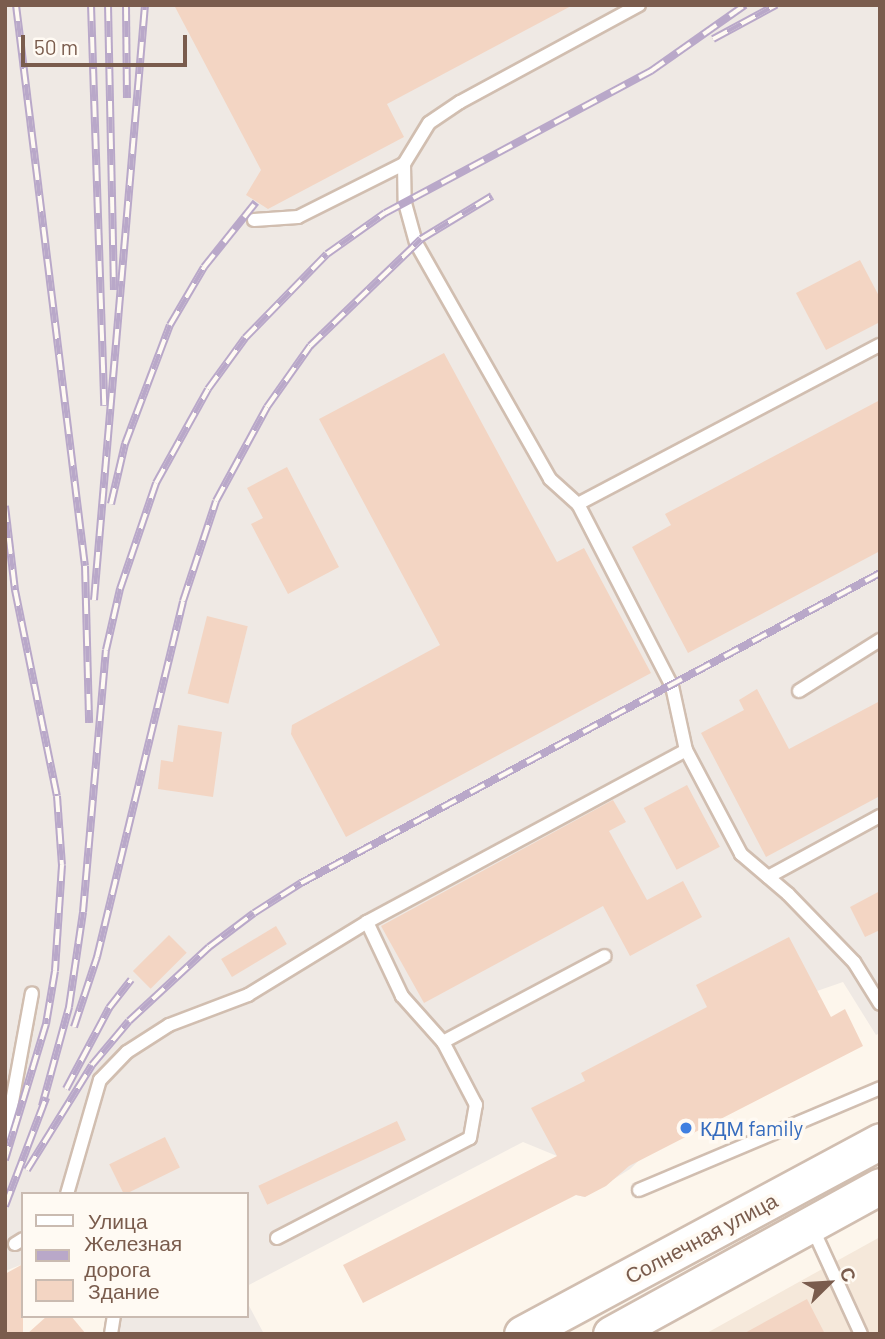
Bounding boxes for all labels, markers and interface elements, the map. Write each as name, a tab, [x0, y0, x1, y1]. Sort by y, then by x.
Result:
scale bar	[24, 21, 191, 65]
text: 50 m	[34, 34, 78, 59]
place label: КДМ family	[700, 1115, 803, 1141]
marker: КДМ family	[678, 1120, 694, 1136]
street label: Солнечная улица	[621, 1187, 781, 1289]
legend	[21, 1192, 248, 1318]
text: Улица	[88, 1208, 148, 1233]
text: Железная дорога	[84, 1230, 182, 1281]
north arrow	[794, 1248, 864, 1318]
text: С	[835, 1263, 862, 1285]
text: Здание	[88, 1278, 160, 1303]

